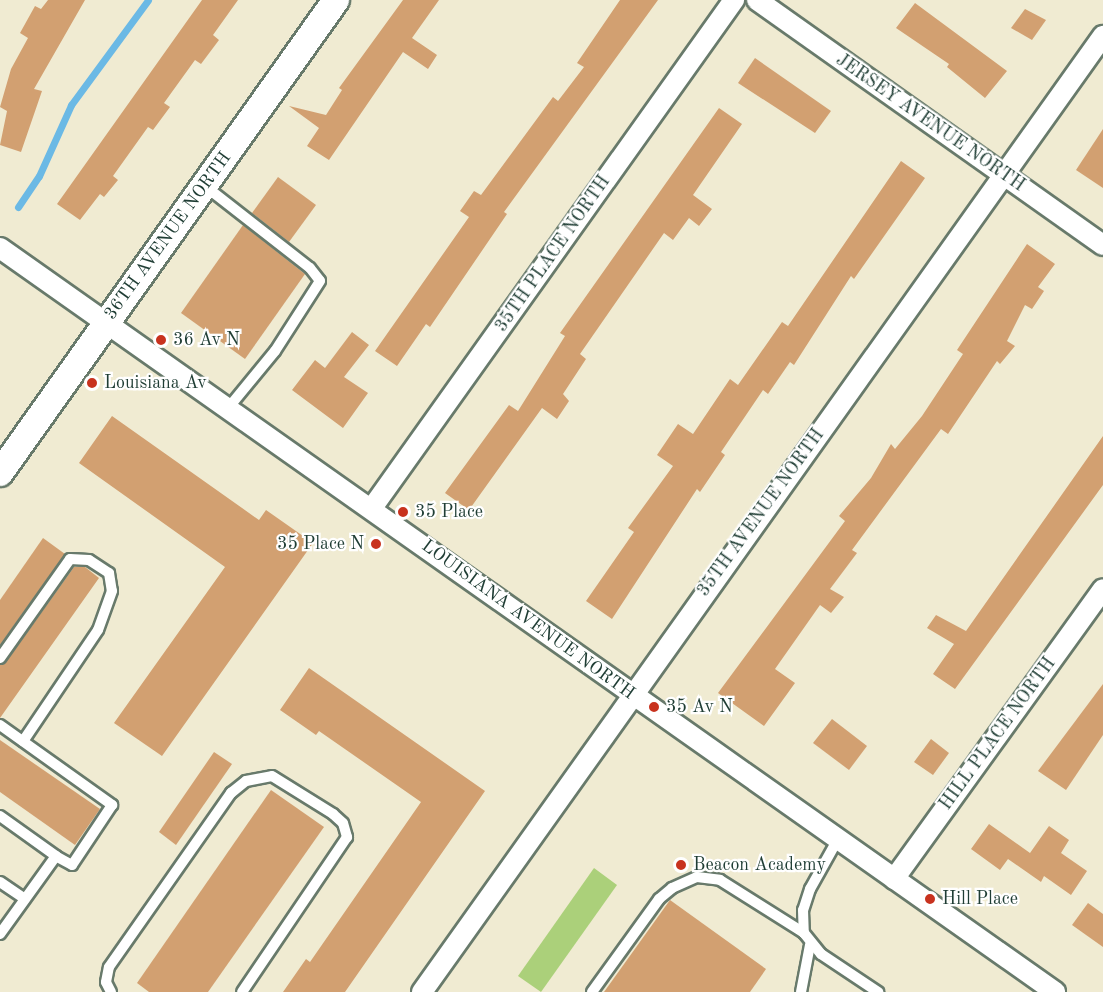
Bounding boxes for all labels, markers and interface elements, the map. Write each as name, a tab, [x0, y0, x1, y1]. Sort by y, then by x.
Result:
street label: JERSEY AVENUE NORTH	[831, 49, 1029, 197]
street label: 36TH AVENUE NORTH	[100, 148, 236, 324]
street label: 35TH PLACE NORTH	[491, 172, 615, 336]
place label: 36 Av N	[173, 329, 240, 351]
marker: 36 Av N	[154, 333, 168, 347]
place label: Louisiana Av	[104, 372, 207, 394]
marker: Louisiana Av	[85, 376, 99, 390]
street label: 35TH AVENUE NORTH	[693, 425, 829, 601]
place label: 35 Place	[415, 501, 483, 523]
marker: 35 Place	[396, 505, 410, 519]
place label: 35 Place N	[277, 533, 364, 555]
street label: LOUISIANA AVENUE NORTH	[417, 535, 639, 705]
marker: 35 Place N	[369, 537, 383, 551]
street label: HILL PLACE NORTH	[935, 653, 1061, 815]
place label: 35 Av N	[666, 696, 733, 718]
marker: 35 Av N	[647, 700, 661, 714]
place label: Beacon Academy	[693, 854, 826, 876]
marker: Beacon Academy	[674, 858, 688, 872]
place label: Hill Place	[942, 888, 1018, 910]
marker: Hill Place	[923, 892, 937, 906]

